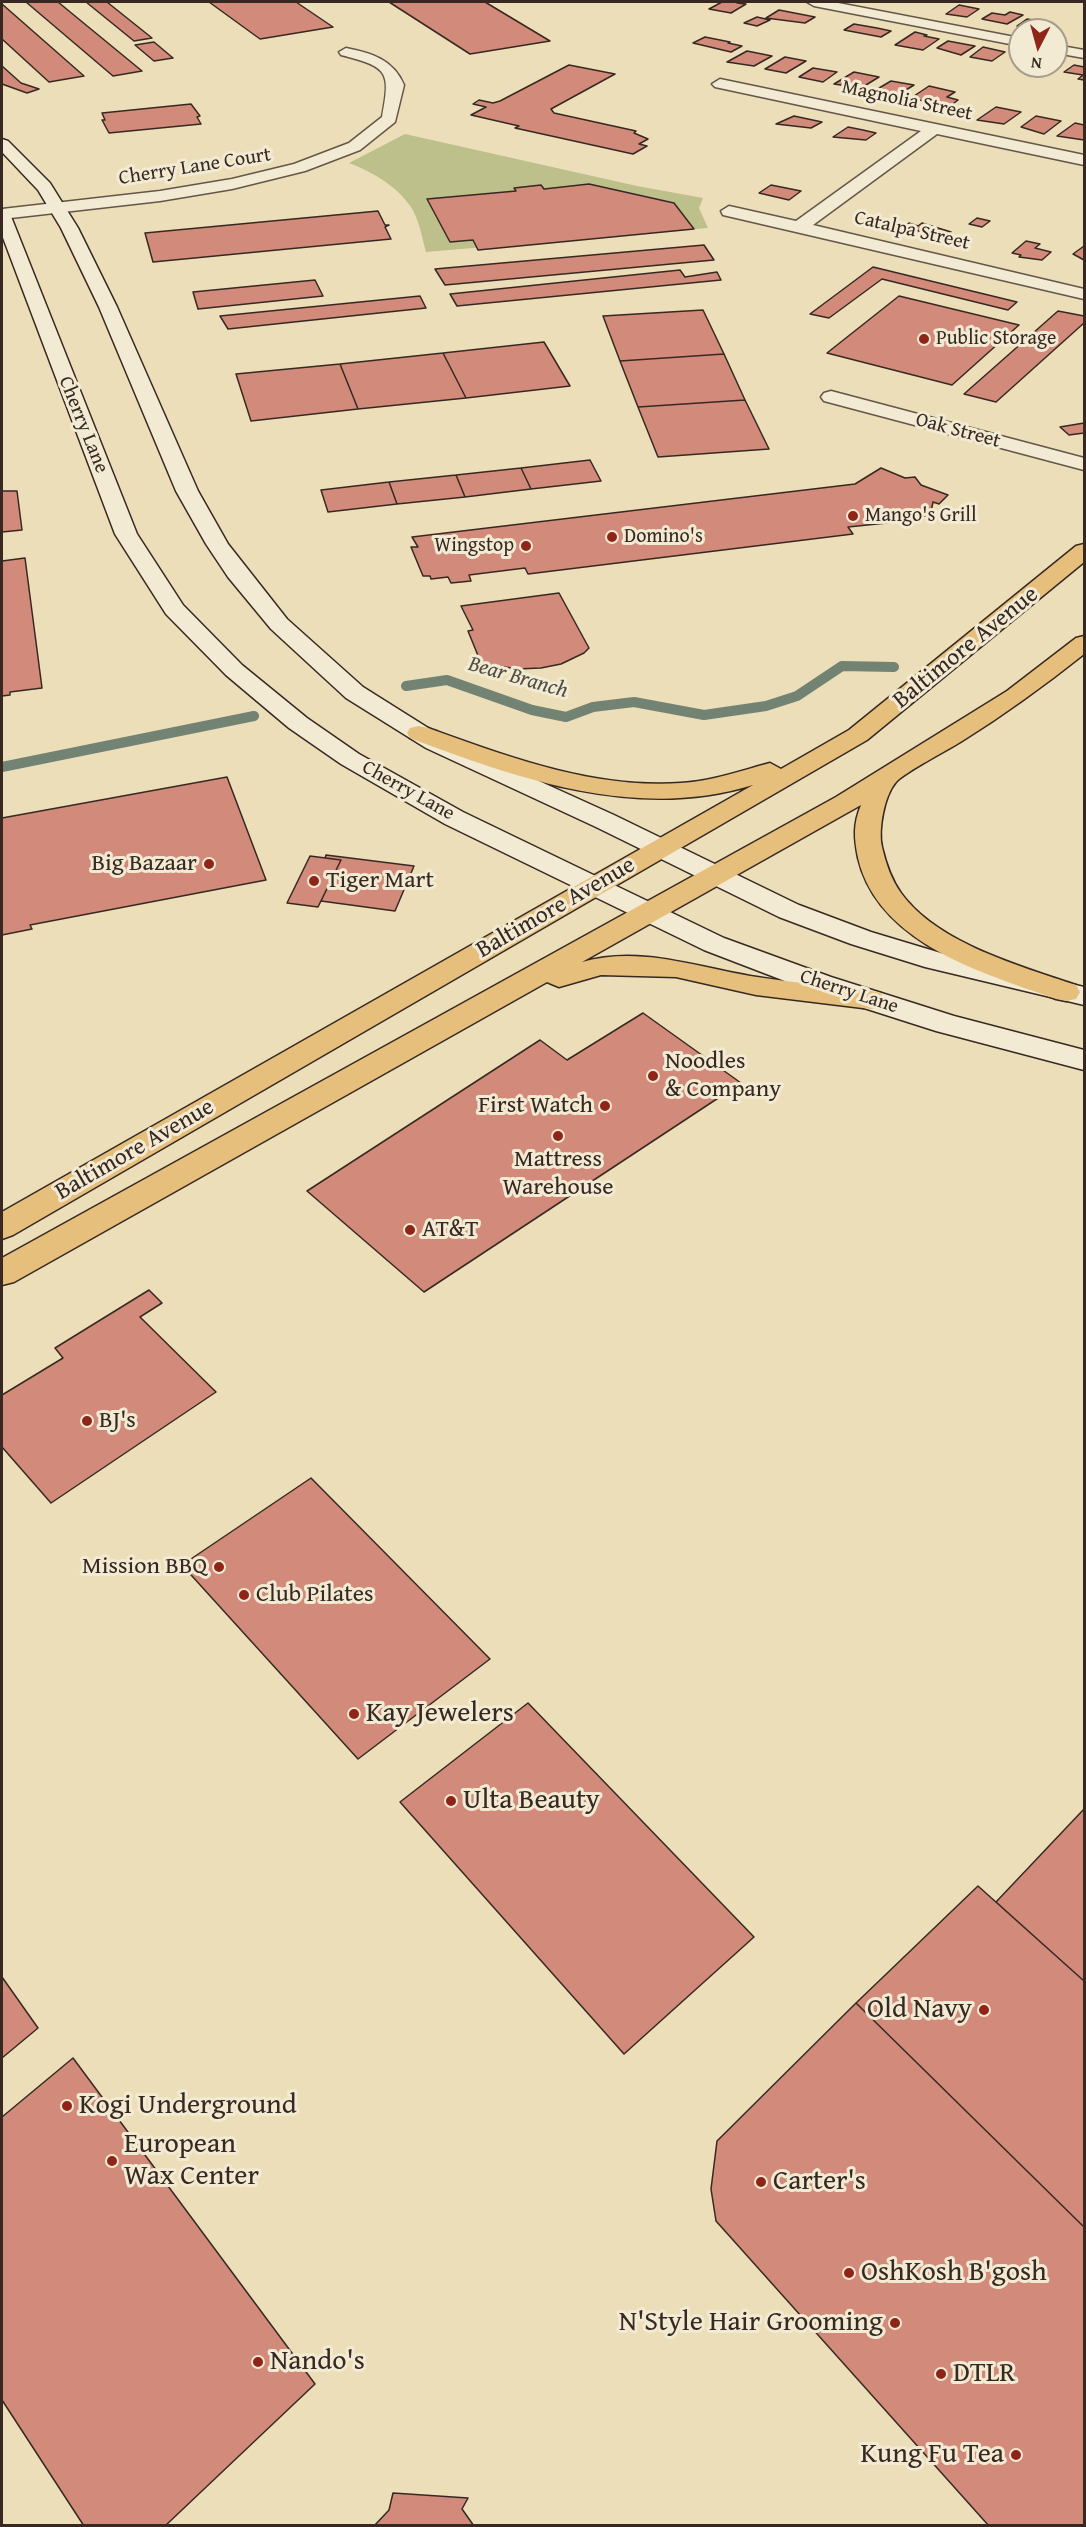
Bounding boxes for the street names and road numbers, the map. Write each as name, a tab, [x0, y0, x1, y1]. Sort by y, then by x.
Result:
street label: Magnolia Street	[839, 75, 975, 127]
street label: Cherry Lane Court	[117, 143, 273, 191]
street label: Catalpa Street	[852, 206, 972, 256]
street label: Cherry Lane	[53, 373, 113, 477]
street label: Oak Street	[913, 408, 1003, 454]
street label: Baltimore Avenue	[888, 581, 1044, 715]
street label: Cherry Lane	[358, 756, 458, 826]
street label: Baltimore Avenue	[471, 851, 641, 965]
street label: Cherry Lane	[797, 965, 901, 1019]
street label: Baltimore Avenue	[50, 1093, 220, 1207]

